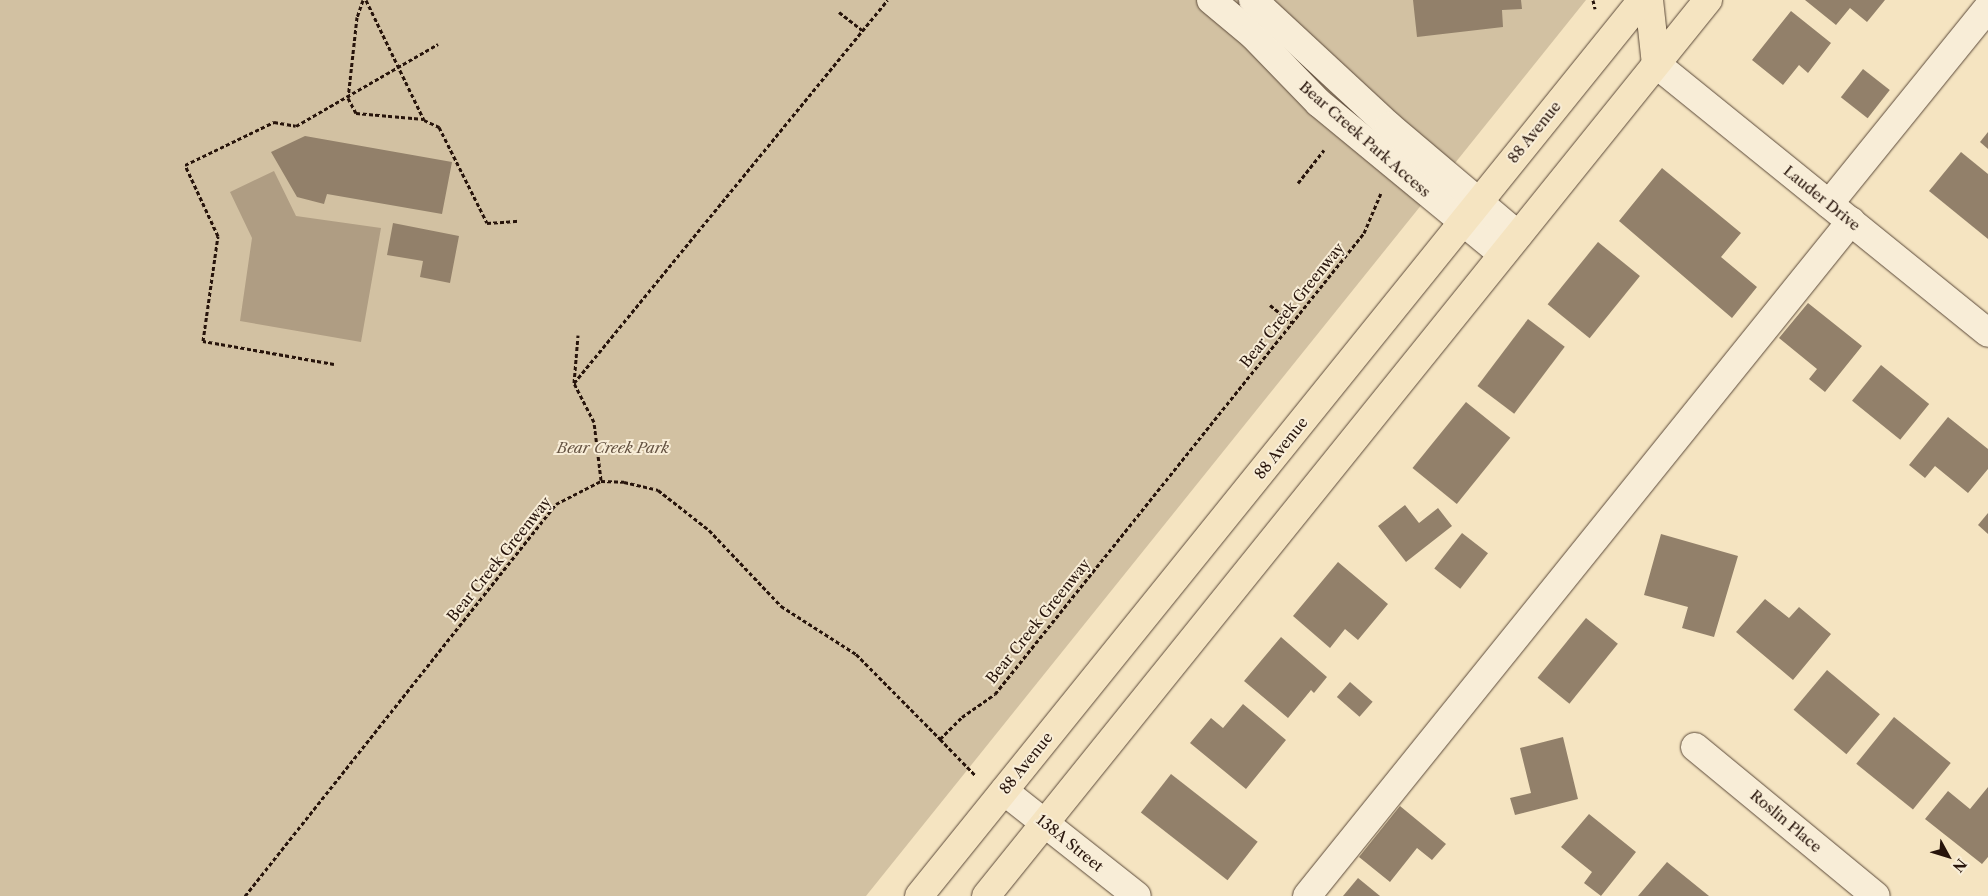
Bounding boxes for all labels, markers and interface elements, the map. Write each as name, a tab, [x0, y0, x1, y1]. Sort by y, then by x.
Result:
street label: Bear Creek Park Access	[1295, 77, 1435, 201]
street label: 88 Avenue	[1503, 97, 1565, 167]
street label: Lauder Drive	[1780, 161, 1864, 235]
street label: Bear Creek Greenway	[1236, 239, 1348, 371]
street label: 88 Avenue	[1250, 413, 1312, 483]
park label: Bear Creek Park	[557, 439, 669, 457]
street label: Bear Creek Greenway	[443, 493, 555, 625]
street label: Bear Creek Greenway	[982, 555, 1094, 687]
street label: 88 Avenue	[995, 728, 1057, 798]
street label: Roslin Place	[1747, 786, 1825, 856]
street label: 138A Street	[1033, 810, 1107, 876]
north arrow	[1923, 831, 1973, 881]
text: N	[1949, 855, 1970, 876]

